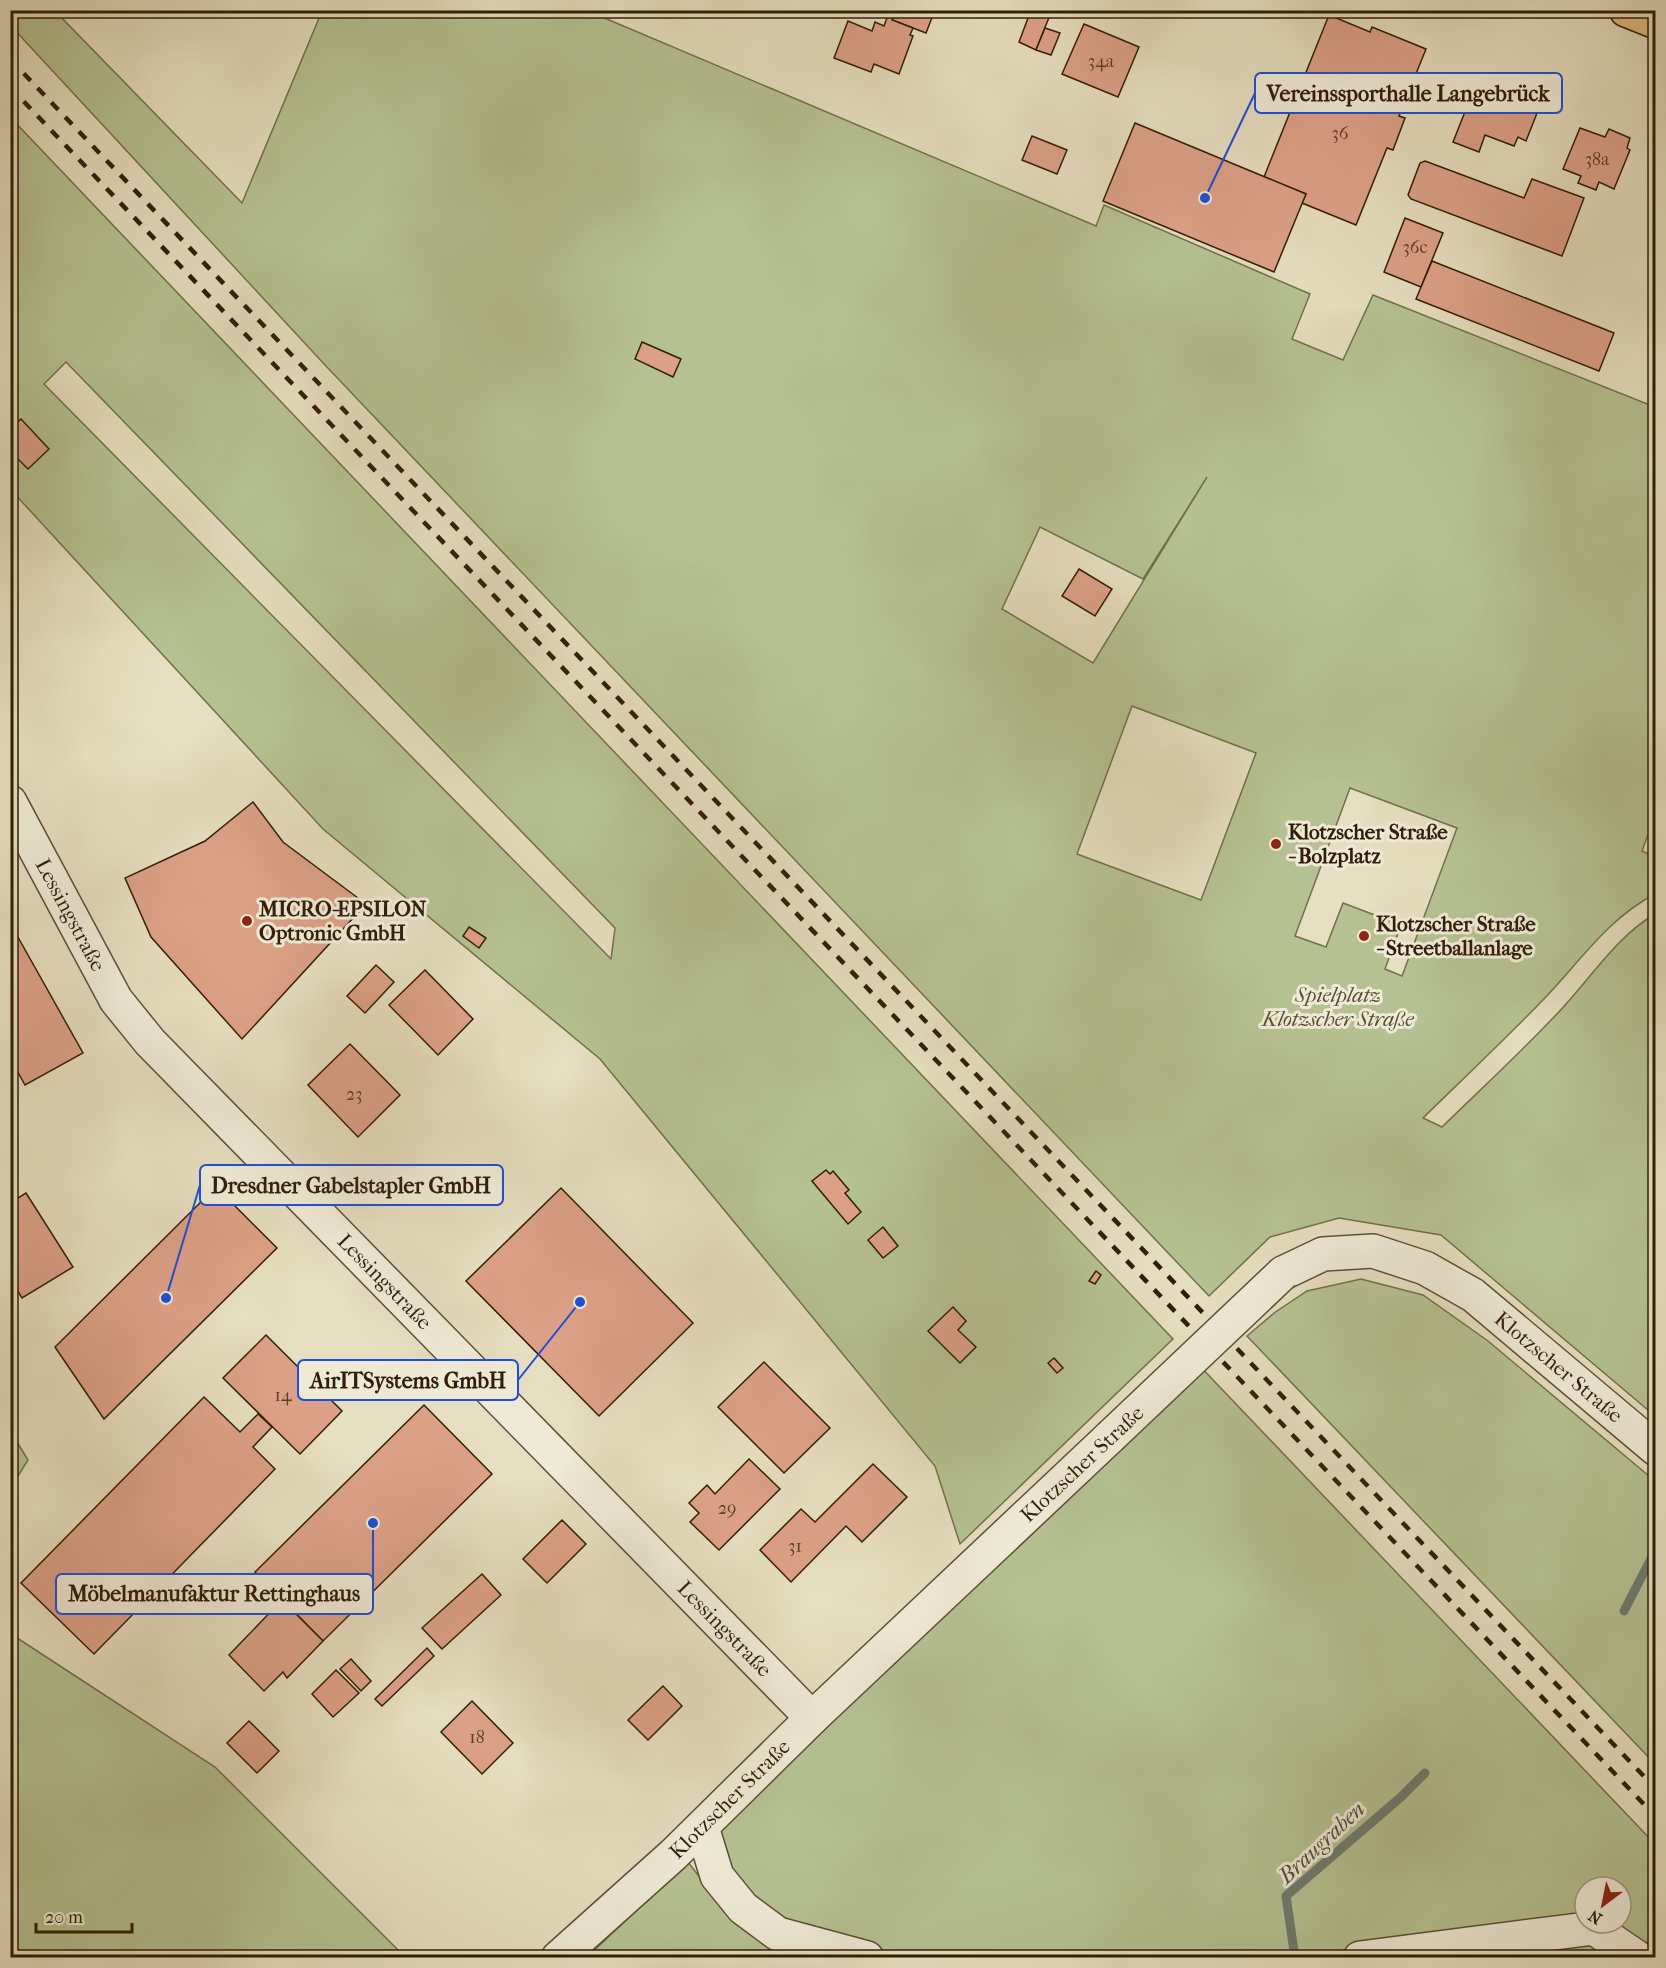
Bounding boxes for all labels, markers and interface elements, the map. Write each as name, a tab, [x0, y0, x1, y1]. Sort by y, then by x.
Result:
house number: 34a	[1088, 51, 1115, 72]
callout: Vereinssporthalle Langebrück	[1255, 73, 1562, 113]
text: Vereinssporthalle Langebrück	[1265, 81, 1550, 107]
house number: 36	[1331, 123, 1349, 144]
house number: 38a	[1585, 149, 1610, 170]
house number: 36c	[1402, 237, 1428, 258]
place label: Klotzscher Straße - Bolzplatz	[1288, 820, 1448, 868]
marker: Klotzscher Straße - Bolzplatz	[1269, 837, 1283, 851]
street label: Lessingstraße	[31, 854, 110, 975]
place label: MICRO-EPSILON Optronic GmbH	[258, 897, 427, 945]
place label: Klotzscher Straße - Streetballanlage	[1376, 912, 1536, 960]
marker: MICRO-EPSILON Optronic GmbH	[240, 914, 254, 928]
marker: Klotzscher Straße - Streetballanlage	[1357, 929, 1371, 943]
park label: Spielplatz Klotzscher Straße	[1260, 983, 1414, 1031]
house number: 23	[346, 1084, 362, 1105]
callout: Dresdner Gabelstapler GmbH	[200, 1165, 503, 1205]
text: Dresdner Gabelstapler GmbH	[211, 1173, 492, 1199]
street label: Lessingstraße	[333, 1229, 437, 1334]
street label: Klotzscher Straße	[1490, 1306, 1627, 1428]
callout: AirITSystems GmbH	[298, 1360, 518, 1400]
text: AirITSystems GmbH	[308, 1368, 507, 1394]
house number: 14	[274, 1385, 292, 1406]
street label: Klotzscher Straße	[1015, 1401, 1149, 1527]
house number: 29	[718, 1498, 736, 1519]
house number: 31	[788, 1536, 802, 1557]
callout: Möbelmanufaktur Rettinghaus	[56, 1574, 373, 1614]
street label: Lessingstraße	[673, 1576, 777, 1682]
text: Möbelmanufaktur Rettinghaus	[67, 1581, 360, 1607]
house number: 18	[469, 1727, 485, 1748]
street label: Klotzscher Straße	[664, 1735, 795, 1864]
water label: Braugraben	[1272, 1796, 1370, 1890]
north arrow	[1573, 1875, 1633, 1935]
scale bar	[36, 1896, 132, 1934]
text: N	[1584, 1906, 1605, 1929]
text: 20 m	[45, 1907, 83, 1928]

